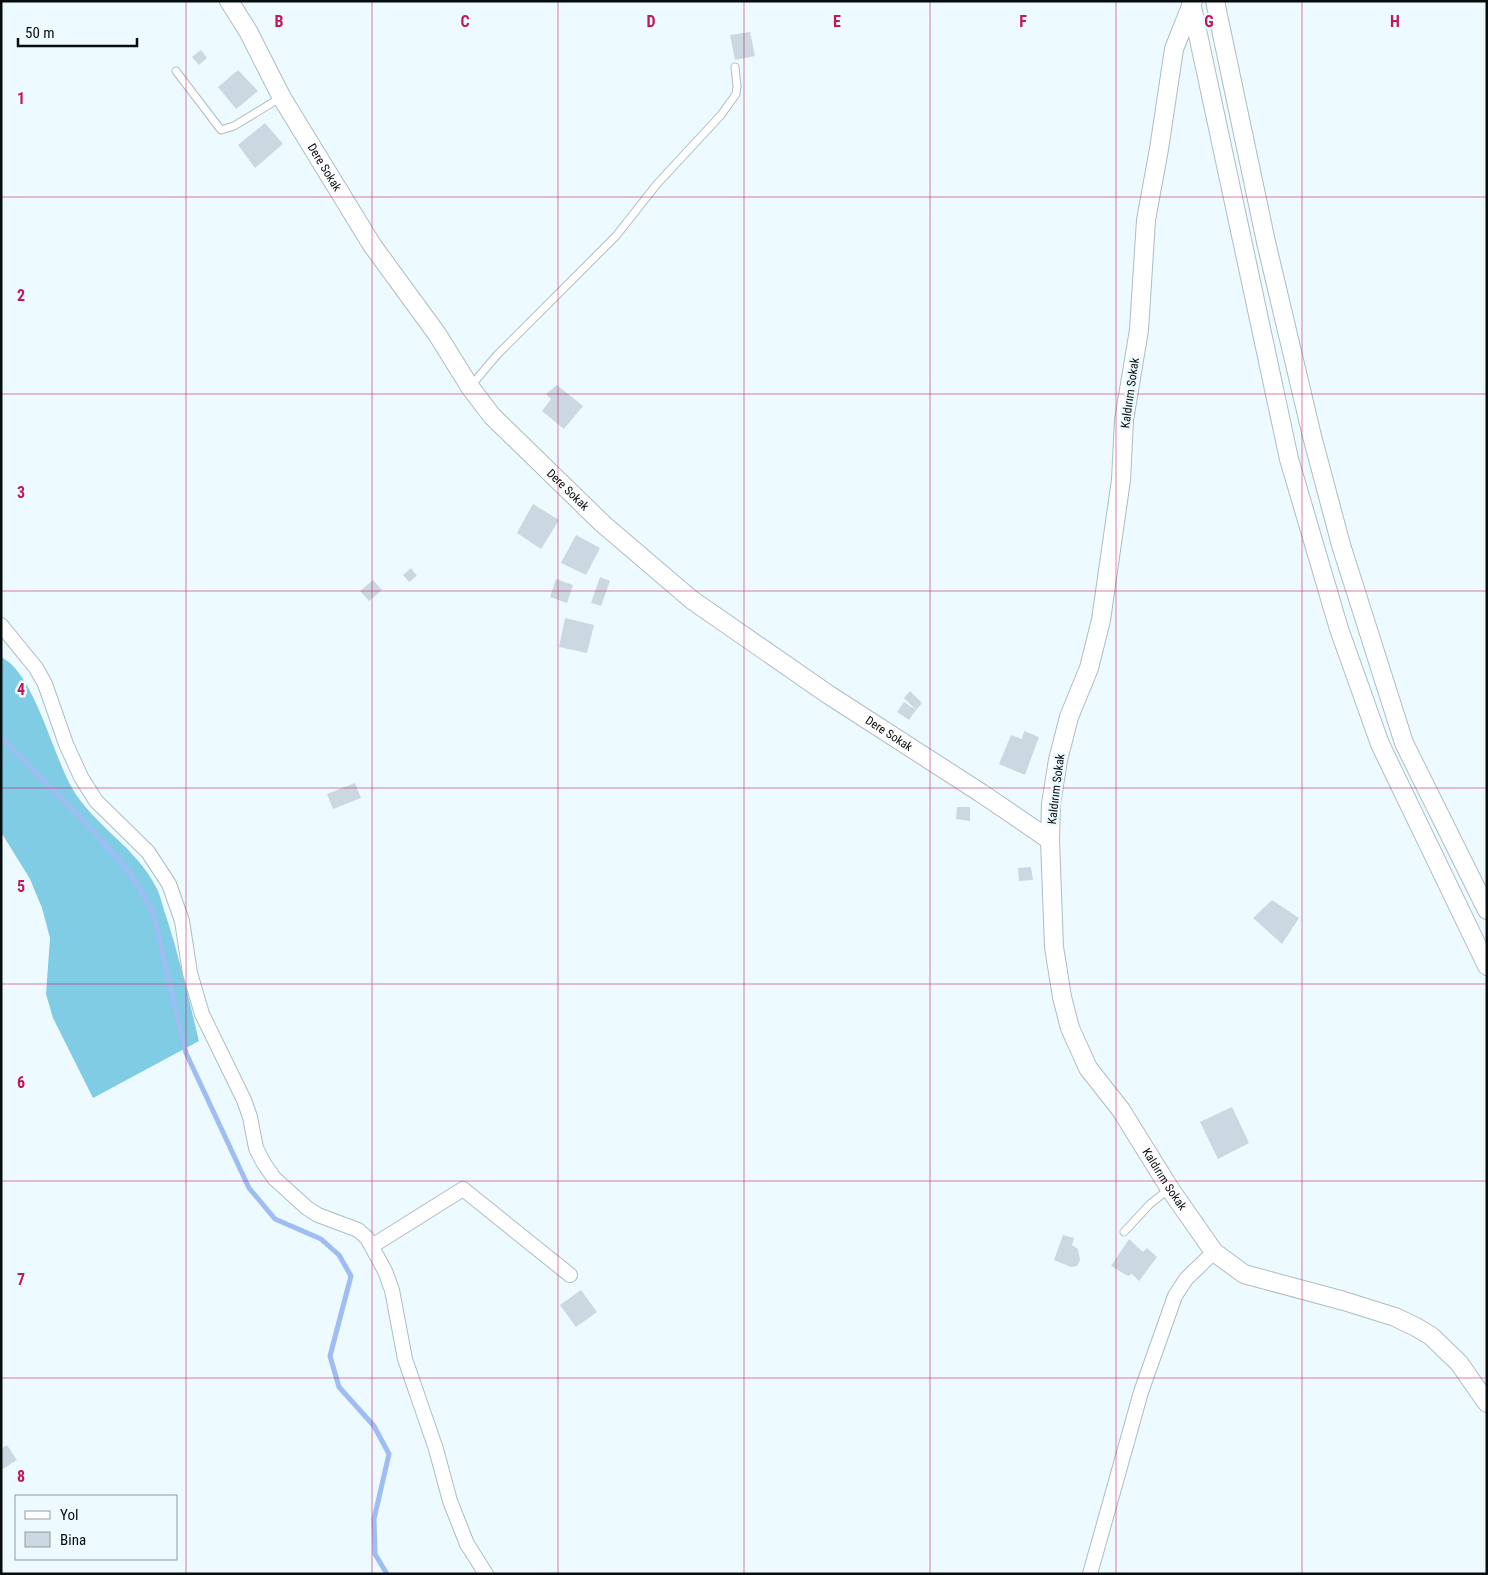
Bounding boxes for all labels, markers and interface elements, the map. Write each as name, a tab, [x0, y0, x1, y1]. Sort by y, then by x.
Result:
text: B	[275, 12, 284, 31]
text: C	[460, 12, 470, 31]
text: D	[646, 12, 656, 31]
text: E	[833, 12, 841, 31]
text: F	[1019, 12, 1027, 31]
text: G	[1204, 12, 1214, 31]
text: H	[1390, 12, 1400, 31]
scale bar	[18, 15, 136, 47]
text: 50 m	[25, 24, 55, 42]
text: 1	[17, 89, 25, 108]
street label: Dere Sokak	[305, 141, 345, 194]
text: 2	[17, 286, 25, 305]
street label: Kaldırım Sokak	[1118, 356, 1142, 429]
street label: Dere Sokak	[544, 466, 592, 514]
text: 3	[17, 483, 25, 502]
text: 4	[17, 680, 25, 699]
street label: Dere Sokak	[863, 713, 916, 754]
street label: Kaldırım Sokak	[1045, 752, 1067, 825]
text: 5	[17, 877, 25, 896]
text: 6	[17, 1073, 25, 1092]
street label: Kaldırım Sokak	[1139, 1146, 1190, 1213]
text: 7	[17, 1270, 25, 1289]
text: 8	[17, 1467, 25, 1486]
legend	[15, 1495, 178, 1560]
text: Yol	[60, 1506, 78, 1524]
text: Bina	[60, 1531, 86, 1549]

